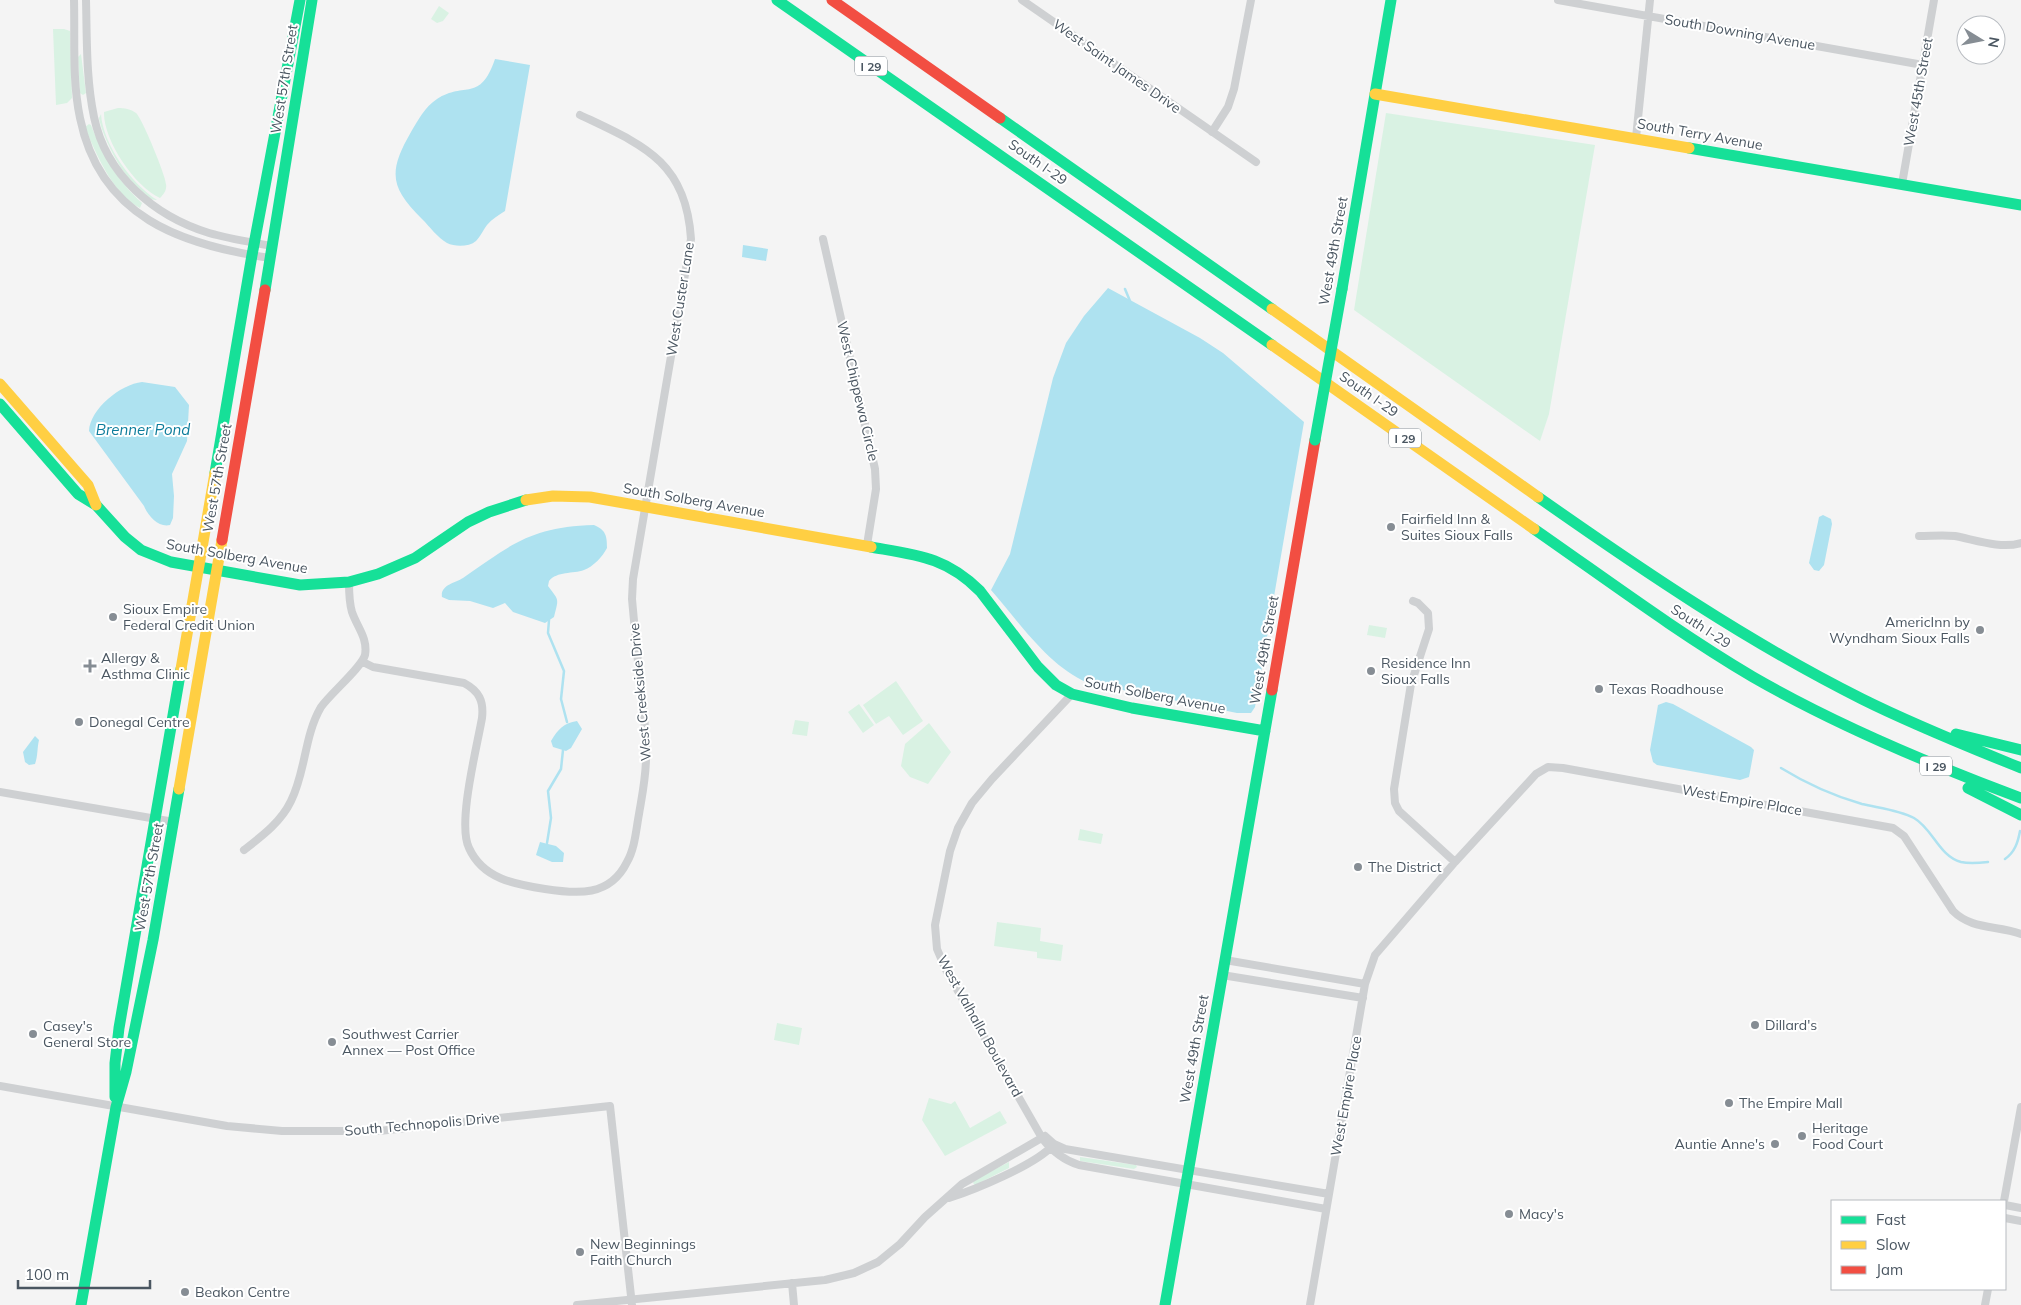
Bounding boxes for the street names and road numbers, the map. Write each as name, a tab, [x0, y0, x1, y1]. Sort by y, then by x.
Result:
street label: South Downing Avenue	[1663, 10, 1817, 54]
street label: West Saint James Drive	[1049, 15, 1185, 117]
street label: West 57th Street	[267, 23, 302, 135]
street label: West 45th Street	[1900, 36, 1936, 148]
road number: I 29	[855, 56, 887, 76]
street label: South Terry Avenue	[1636, 114, 1764, 154]
street label: South I-29	[1005, 135, 1071, 189]
street label: West 49th Street	[1315, 195, 1351, 307]
street label: West Custer Lane	[662, 241, 698, 357]
street label: West Chippewa Circle	[833, 319, 883, 463]
street label: South I-29	[1336, 367, 1402, 421]
street label: West 57th Street	[199, 422, 235, 534]
road number: I 29	[1389, 428, 1421, 448]
street label: South Solberg Avenue	[622, 479, 766, 521]
street label: South Solberg Avenue	[165, 535, 309, 577]
street label: West 49th Street	[1246, 594, 1282, 706]
street label: South I-29	[1668, 600, 1734, 652]
street label: West Creekside Drive	[625, 622, 655, 762]
street label: South Solberg Avenue	[1083, 672, 1227, 718]
road number: I 29	[1920, 756, 1952, 776]
street label: West Empire Place	[1681, 781, 1803, 819]
street label: West 57th Street	[131, 821, 167, 933]
street label: West Valhalla Boulevard	[933, 952, 1027, 1100]
street label: West 49th Street	[1176, 993, 1212, 1105]
street label: West Empire Place	[1327, 1035, 1365, 1157]
street label: South Technopolis Drive	[344, 1108, 500, 1140]

